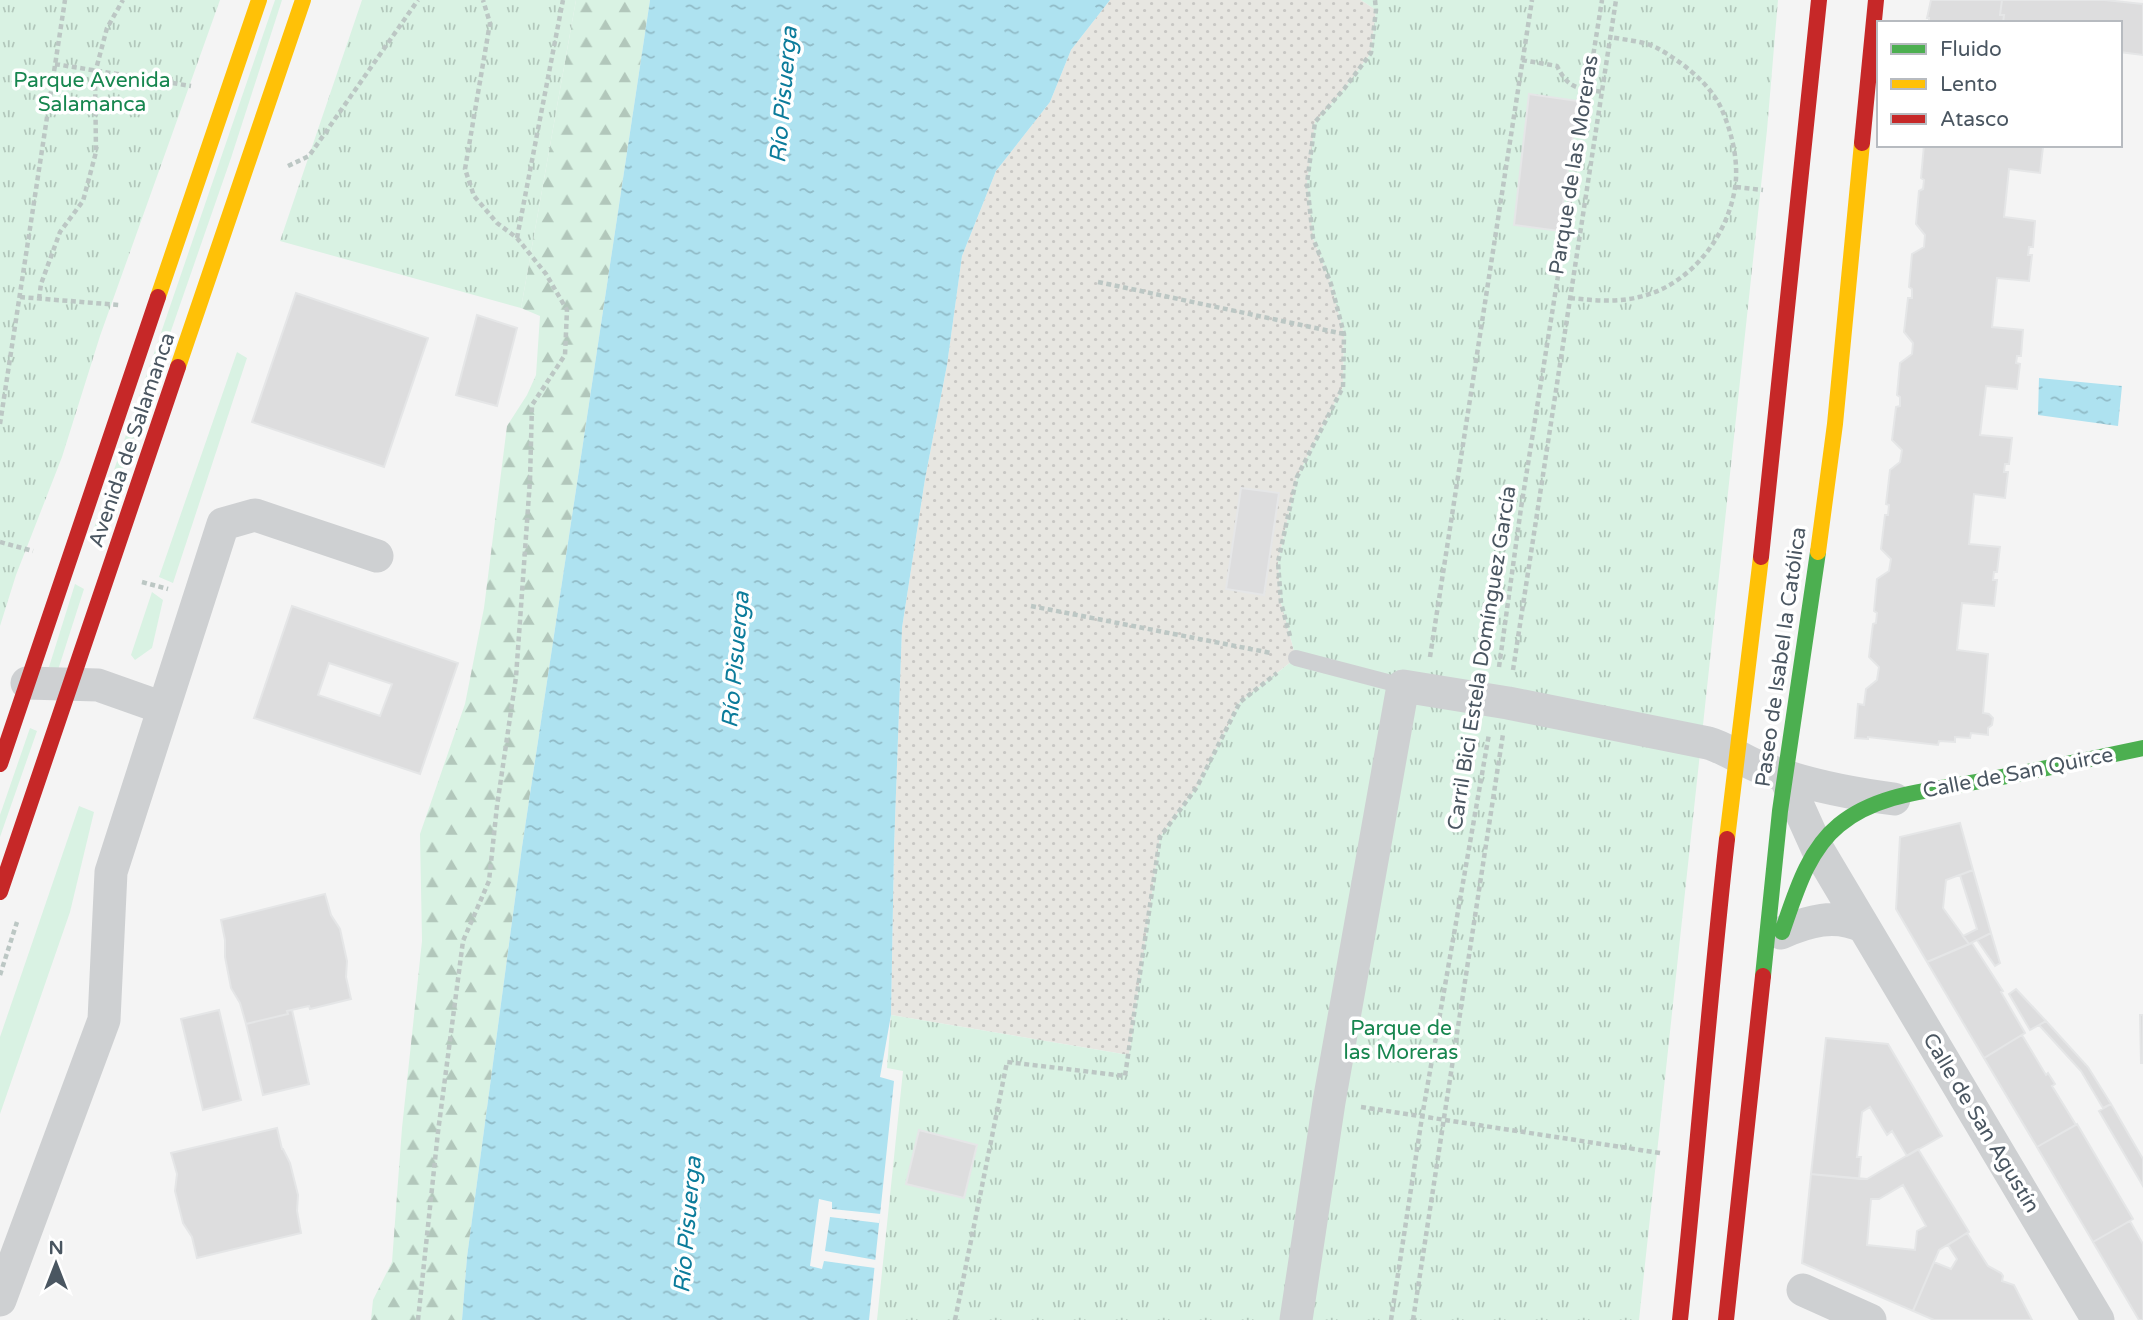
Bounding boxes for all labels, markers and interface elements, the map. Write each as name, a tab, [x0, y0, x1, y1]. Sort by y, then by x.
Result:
legend	[1877, 21, 2122, 147]
water label: Río Pisuerga	[764, 24, 804, 164]
text: Fluido	[1940, 37, 2002, 62]
street label: Parque de las Moreras	[1544, 53, 1604, 277]
park label: Parque Avenida Salamanca	[13, 68, 171, 117]
text: Lento	[1940, 72, 1997, 97]
text: Atasco	[1940, 107, 2009, 132]
street label: Avenida de Salamanca	[83, 329, 181, 551]
street label: Carril Bici Estela Domínguez García	[1442, 484, 1522, 832]
street label: Paseo de Isabel la Católica	[1750, 525, 1812, 789]
water label: Río Pisuerga	[716, 589, 756, 729]
street label: Calle de San Quirce	[1921, 742, 2115, 804]
park label: Parque de las Moreras	[1344, 1016, 1458, 1065]
street label: Calle de San Agustín	[1917, 1029, 2045, 1217]
water label: Río Pisuerga	[668, 1154, 708, 1294]
north arrow	[21, 1229, 91, 1299]
text: N	[48, 1237, 64, 1259]

